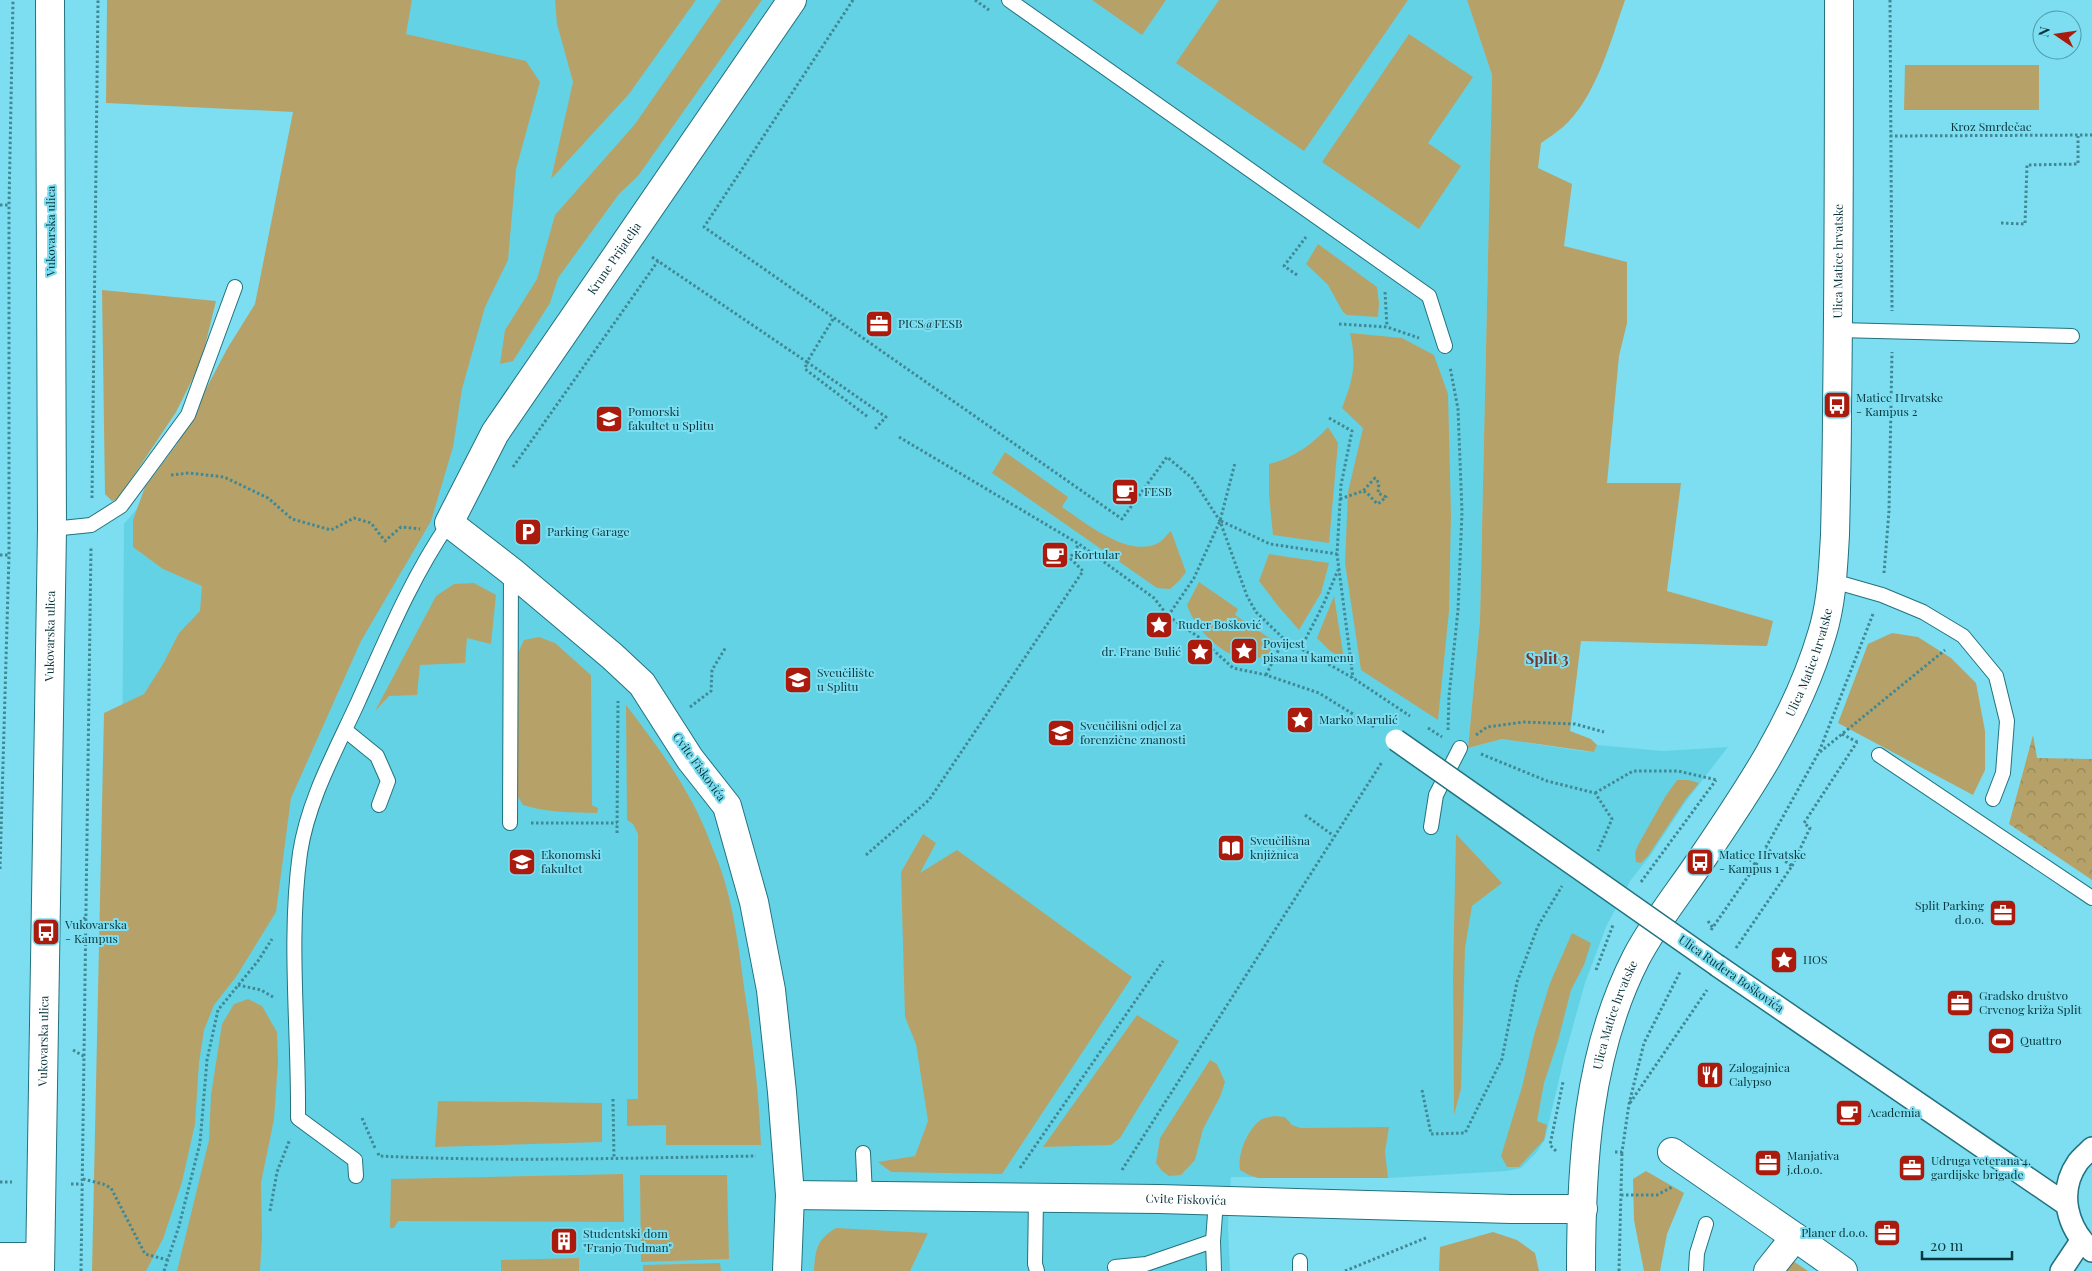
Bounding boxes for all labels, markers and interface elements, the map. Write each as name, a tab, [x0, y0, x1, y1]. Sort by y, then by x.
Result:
north arrow	[2032, 10, 2082, 60]
text: N	[2033, 25, 2054, 39]
street label: Kroz Smrdečac	[1950, 118, 2032, 134]
street label: Vukovarska ulica	[42, 186, 58, 277]
street label: Ulica Matice hrvatske	[1829, 204, 1846, 318]
street label: Krune Prijatelja	[583, 219, 644, 298]
office icon: PICS@FESB	[864, 309, 894, 339]
place label: PICS@FESB	[898, 315, 962, 331]
place label: Matice Hrvatske - Kampus 2	[1856, 389, 1943, 419]
bus stop icon: Matice Hrvatske - Kampus 2	[1822, 390, 1852, 420]
place label: Pomorski fakultet u Splitu	[628, 403, 714, 433]
school or university icon: Pomorski fakultet u Splitu	[594, 404, 624, 434]
cafe icon: FESB	[1110, 477, 1140, 507]
place label: FESB	[1144, 483, 1172, 499]
parking icon: Parking Garage	[513, 517, 543, 547]
place label: Parking Garage	[547, 523, 629, 539]
cafe icon: Kortular	[1040, 540, 1070, 570]
place label: Kortular	[1074, 546, 1120, 562]
street label: Vukovarska ulica	[41, 591, 58, 683]
street label: Ulica Matice hrvatske	[1781, 607, 1835, 719]
place icon: Ruđer Bošković	[1144, 610, 1174, 640]
place label: Ruđer Bošković	[1178, 616, 1261, 632]
place label: Povijest pisana u kamenu	[1263, 635, 1354, 665]
place icon: Povijest pisana u kamenu	[1229, 636, 1259, 666]
place icon: dr. Frane Bulić	[1185, 637, 1215, 667]
place label: dr. Frane Bulić	[1102, 643, 1181, 659]
district label: Split 3	[1525, 648, 1569, 668]
place label: Sveučilište u Splitu	[817, 664, 874, 694]
school or university icon: Sveučilište u Splitu	[783, 665, 813, 695]
place icon: Marko Marulić	[1285, 705, 1315, 735]
place label: Marko Marulić	[1319, 711, 1398, 727]
place label: Sveučilišni odjel za forenzične znanosti	[1080, 717, 1186, 747]
school or university icon: Sveučilišni odjel za forenzične znanosti	[1046, 718, 1076, 748]
street label: Cvite Fiskovića	[670, 729, 730, 804]
place label: Sveučilišna knjižnica	[1250, 832, 1310, 862]
library icon: Sveučilišna knjižnica	[1216, 833, 1246, 863]
place label: Ekonomski fakultet	[541, 846, 602, 876]
place label: Matice Hrvatske - Kampus 1	[1719, 846, 1806, 876]
school or university icon: Ekonomski fakultet	[507, 847, 537, 877]
bus stop icon: Matice Hrvatske - Kampus 1	[1685, 847, 1715, 877]
place label: Split Parking d.o.o.	[1915, 897, 1985, 927]
office icon: Split Parking d.o.o.	[1988, 898, 2018, 928]
place label: Vukovarska - Kampus	[64, 916, 127, 946]
bus stop icon: Vukovarska - Kampus	[31, 917, 61, 947]
street label: Ulica Ruđera Boškovića	[1676, 931, 1787, 1016]
place icon: HOS	[1769, 945, 1799, 975]
place label: HOS	[1803, 951, 1827, 967]
street label: Ulica Matice hrvatske	[1589, 957, 1641, 1071]
place label: Gradsko društvo Crvenog križa Split	[1979, 987, 2083, 1017]
office icon: Gradsko društvo Crvenog križa Split	[1945, 988, 1975, 1018]
street label: Vukovarska ulica	[34, 996, 51, 1087]
sports icon: Quattro	[1986, 1026, 2016, 1056]
place label: Quattro	[2020, 1032, 2062, 1048]
place label: Zalogajnica Calypso	[1729, 1059, 1790, 1089]
restaurant icon: Zalogajnica Calypso	[1695, 1060, 1725, 1090]
cafe icon: Academia	[1834, 1098, 1864, 1128]
place label: Academia	[1867, 1104, 1921, 1120]
place label: Manjativa j.d.o.o.	[1786, 1147, 1839, 1177]
office icon: Manjativa j.d.o.o.	[1753, 1148, 1783, 1178]
place label: Udruga veterana 4. gardijske brigade	[1931, 1152, 2031, 1182]
office icon: Udruga veterana 4. gardijske brigade	[1897, 1153, 1927, 1183]
street label: Cvite Fiskovića	[1146, 1190, 1227, 1208]
office icon: Planer d.o.o.	[1872, 1218, 1902, 1248]
place label: Planer d.o.o.	[1801, 1224, 1868, 1240]
place label: Studentski dom "Franjo Tuđman"	[583, 1225, 672, 1255]
building icon: Studentski dom "Franjo Tuđman"	[549, 1226, 579, 1256]
scale bar	[1922, 1228, 2012, 1260]
text: 20 m	[1930, 1235, 1964, 1255]

